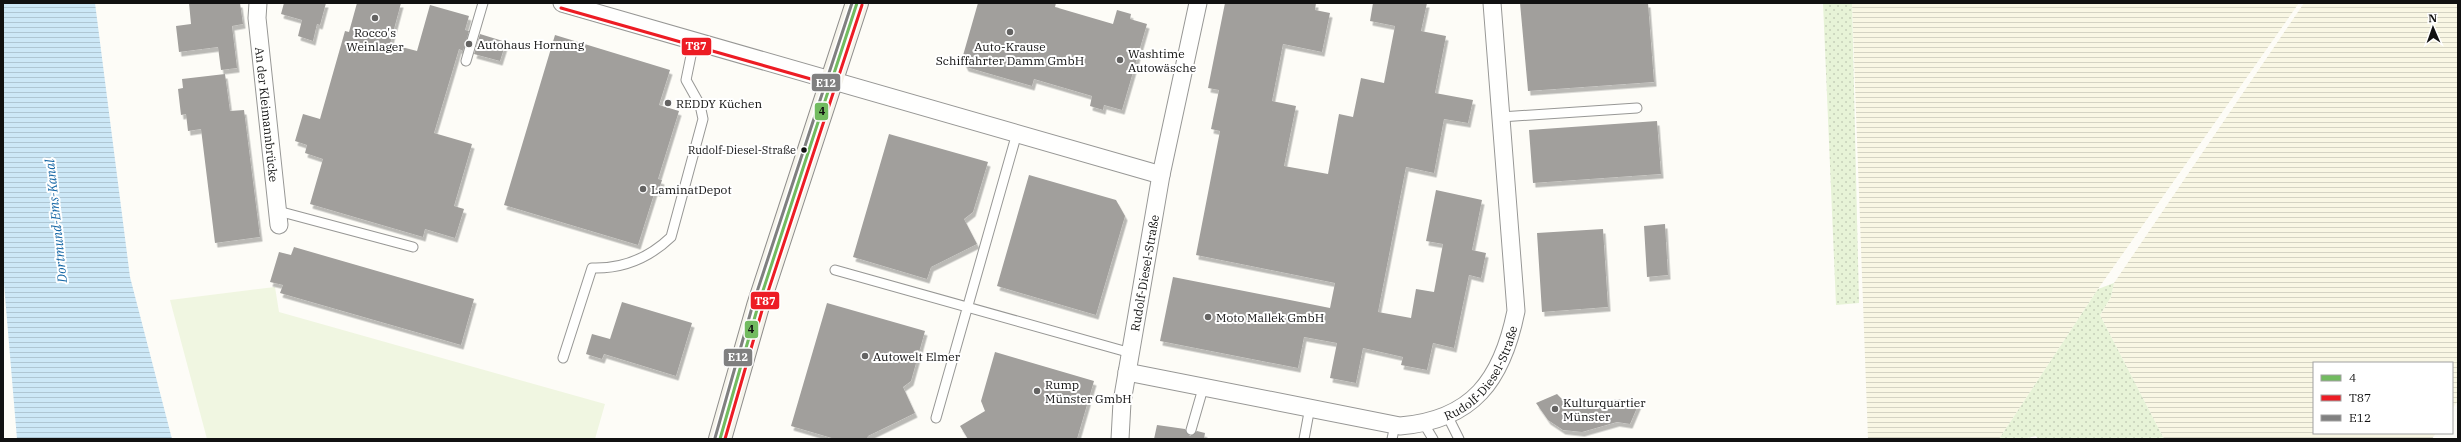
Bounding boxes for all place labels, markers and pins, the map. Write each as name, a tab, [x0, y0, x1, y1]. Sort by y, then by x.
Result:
marker: Rocco's Weinlager	[370, 13, 380, 23]
place label: Rocco's Weinlager	[346, 25, 404, 54]
marker: Auto-Krause Schiffahrter Damm GmbH	[1005, 27, 1015, 37]
place label: Autohaus Hornung	[477, 37, 585, 52]
marker: Autohaus Hornung	[464, 39, 474, 49]
place label: Auto-Krause Schiffahrter Damm GmbH	[936, 39, 1084, 68]
place label: Washtime Autowäsche	[1128, 46, 1196, 75]
marker: Washtime Autowäsche	[1115, 55, 1125, 65]
place label: REDDY Küchen	[676, 96, 762, 111]
marker: REDDY Küchen	[663, 98, 673, 108]
place label: Rudolf-Diesel-Straße	[688, 143, 796, 157]
marker: Rudolf-Diesel-Straße	[799, 145, 809, 155]
place label: LaminatDepot	[651, 182, 732, 197]
marker: LaminatDepot	[638, 184, 648, 194]
place label: Moto Mallek GmbH	[1216, 310, 1324, 325]
marker: Moto Mallek GmbH	[1203, 312, 1213, 322]
place label: Autowelt Elmer	[873, 349, 961, 364]
marker: Autowelt Elmer	[860, 351, 870, 361]
place label: Rump Münster GmbH	[1045, 377, 1132, 406]
marker: Rump Münster GmbH	[1032, 386, 1042, 396]
place label: Kulturquartier Münster	[1563, 395, 1646, 424]
marker: Kulturquartier Münster	[1550, 404, 1560, 414]

